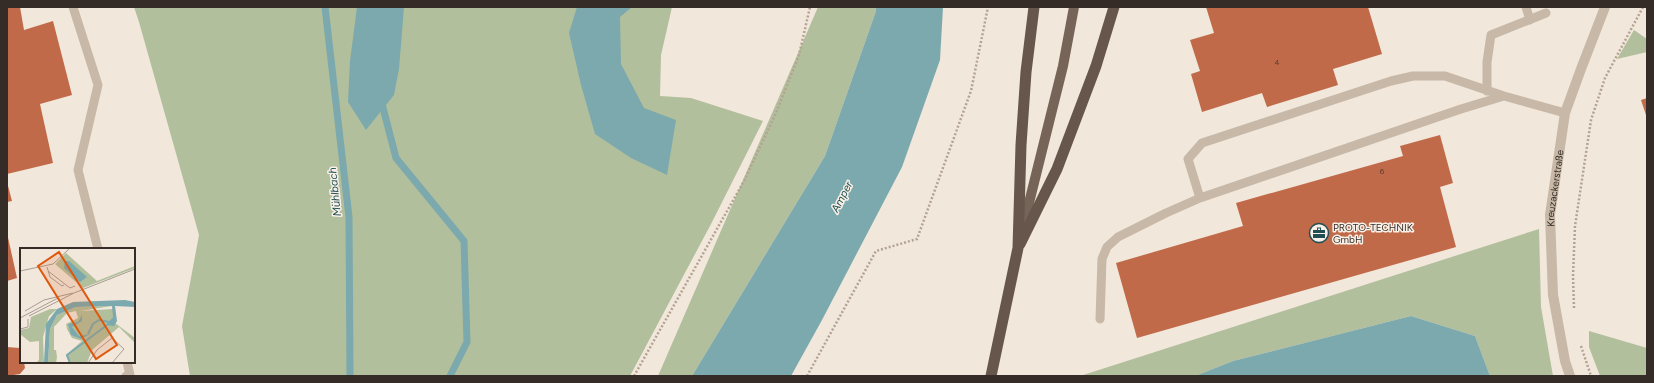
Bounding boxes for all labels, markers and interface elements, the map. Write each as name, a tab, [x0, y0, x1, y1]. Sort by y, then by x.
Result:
house number: 4	[1275, 57, 1280, 67]
street label: Kreuzackerstraße	[1543, 148, 1566, 227]
house number: 6	[1380, 166, 1385, 176]
water label: Mühlbach	[326, 167, 344, 217]
water label: Amper	[828, 178, 856, 216]
place label: PROTO-TECHNIK GmbH	[1333, 221, 1414, 246]
office icon: PROTO-TECHNIK GmbH	[1308, 222, 1330, 244]
inset map	[20, 248, 135, 363]

